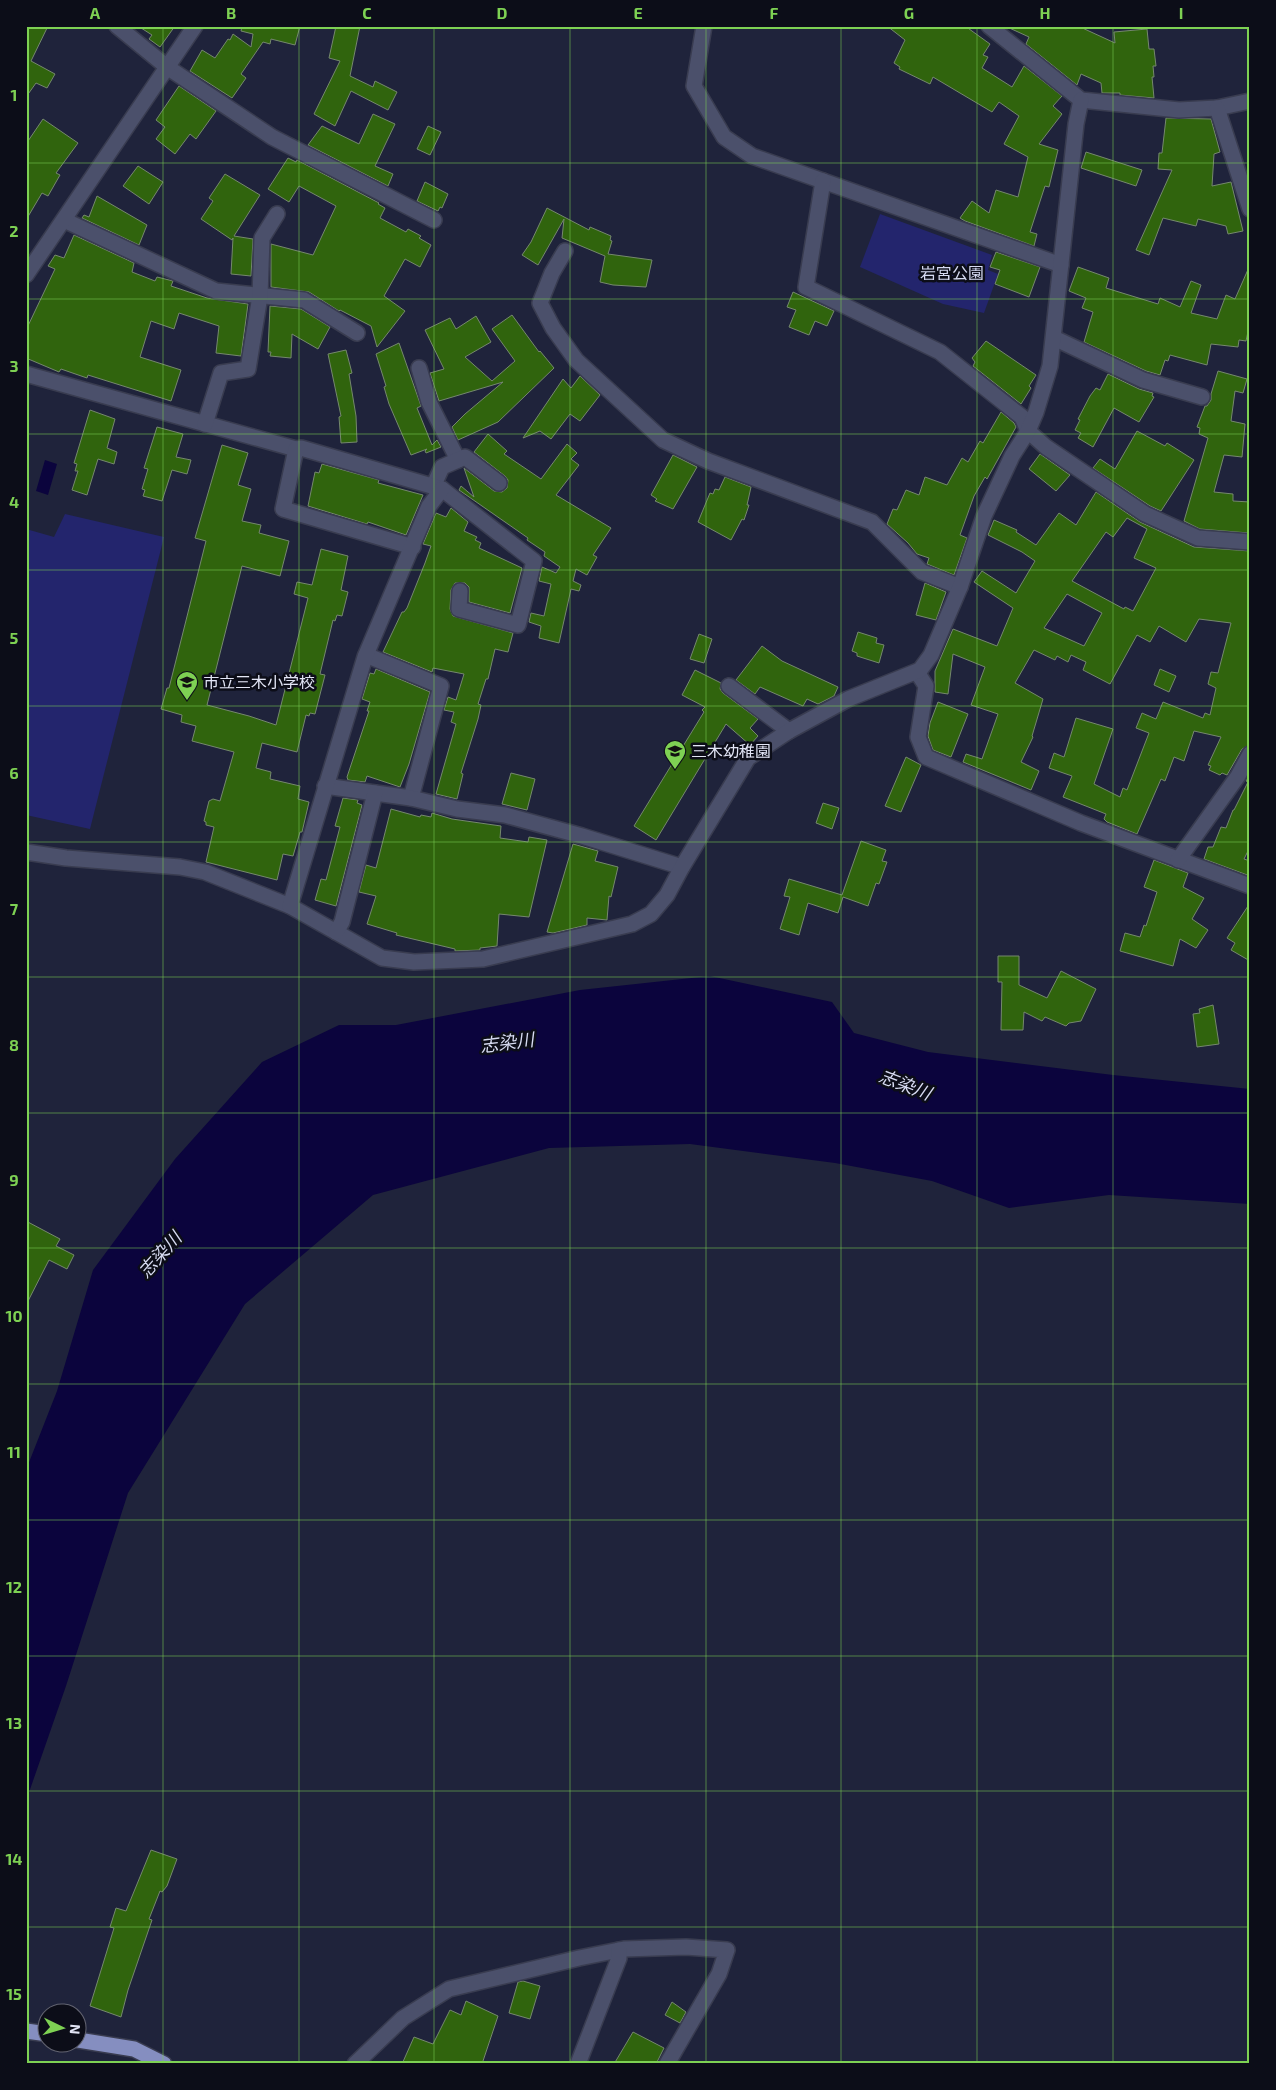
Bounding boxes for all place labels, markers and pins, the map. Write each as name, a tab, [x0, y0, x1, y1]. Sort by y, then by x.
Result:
school or university icon: 市立三木小学校	[175, 670, 199, 701]
place label: 市立三木小学校	[203, 672, 315, 691]
school or university icon: 三木幼稚園	[663, 739, 687, 770]
place label: 三木幼稚園	[691, 741, 771, 760]

